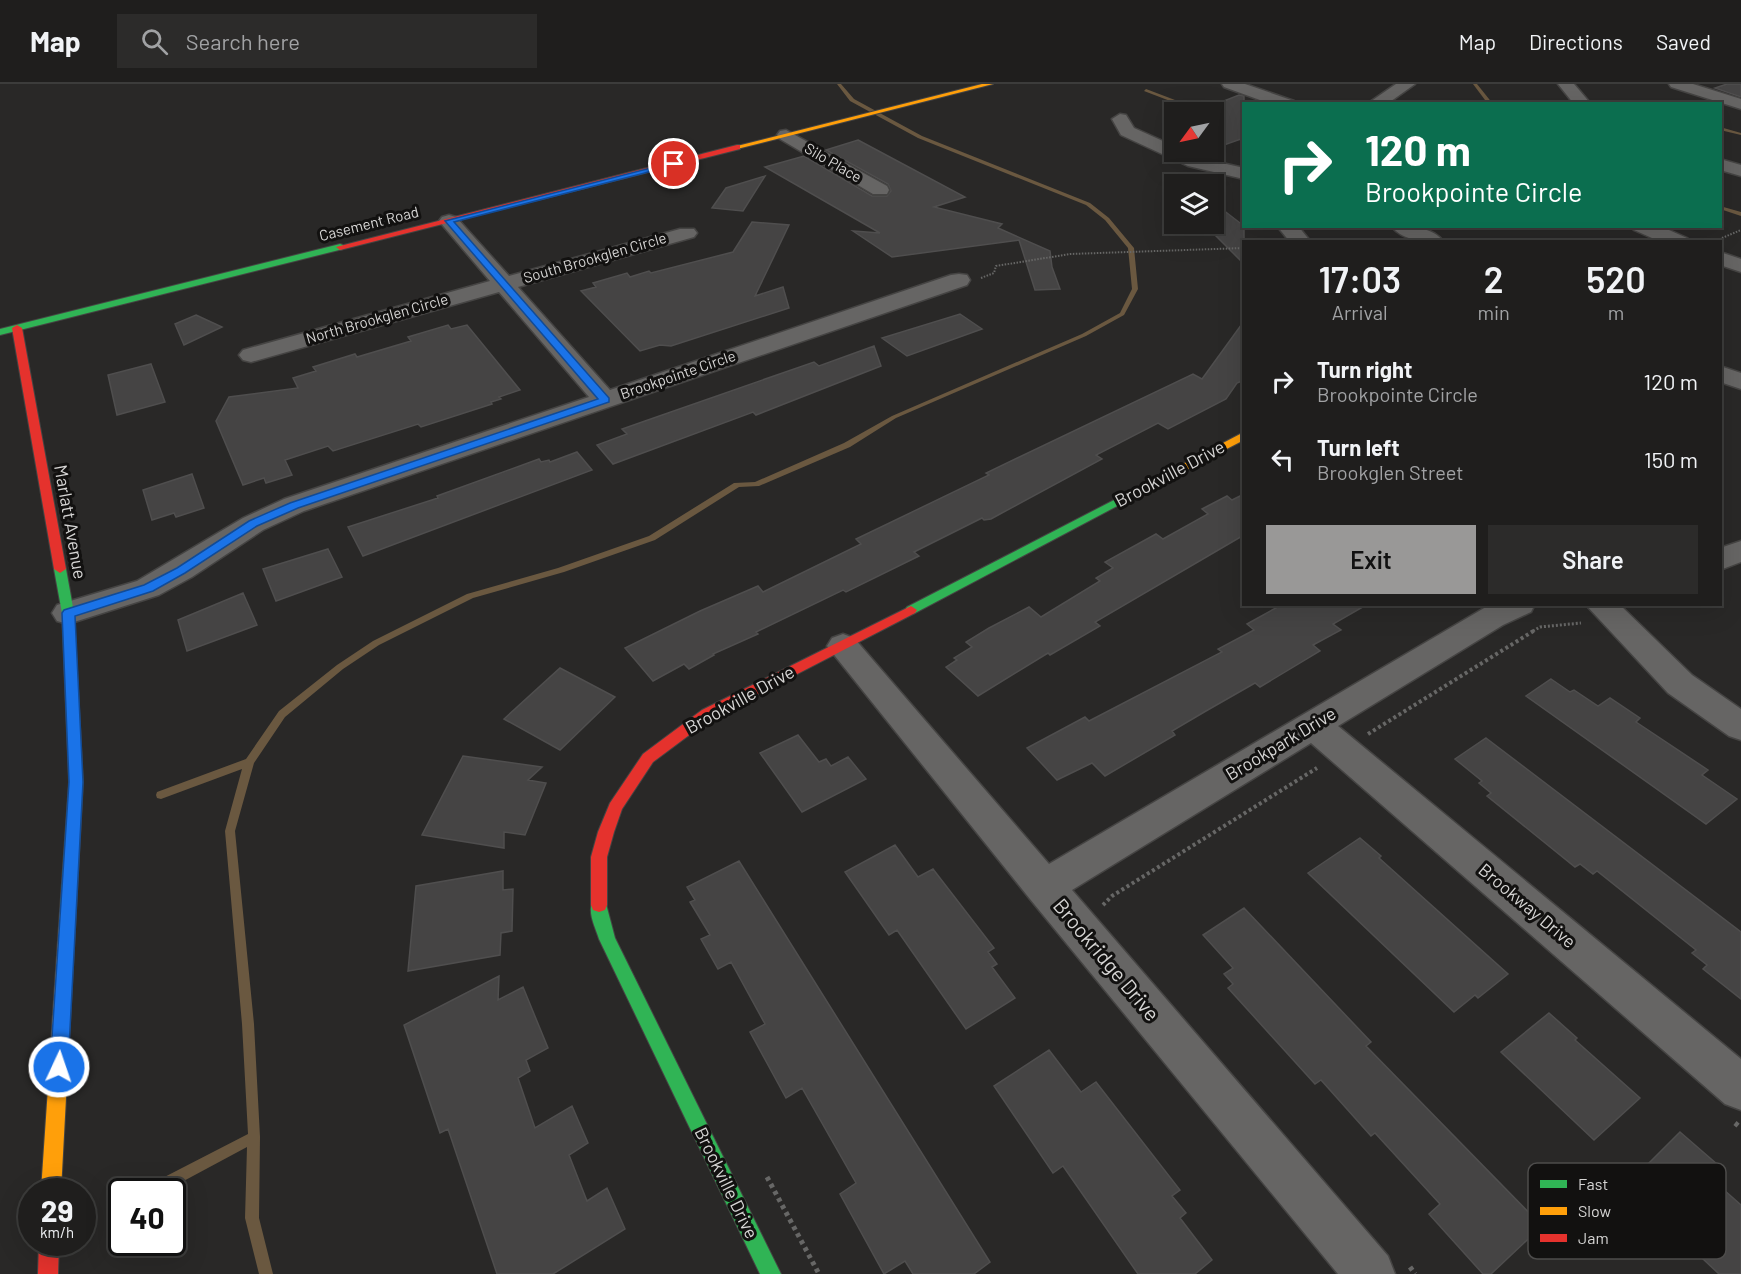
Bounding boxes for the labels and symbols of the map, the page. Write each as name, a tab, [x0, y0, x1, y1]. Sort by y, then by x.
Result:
north arrow	[1164, 102, 1224, 162]
pin	[648, 138, 699, 189]
street label: Silo Place	[802, 139, 865, 186]
street label: Casement Road	[317, 202, 420, 244]
street label: South Brookglen Circle	[521, 228, 668, 286]
street label: North Brookglen Circle	[304, 289, 450, 347]
street label: Brookpointe Circle	[618, 346, 738, 402]
street label: Brookville Drive	[1111, 435, 1228, 511]
street label: Marlatt Avenue	[50, 463, 92, 581]
street label: Brookville Drive	[681, 660, 798, 738]
street label: Brookpark Drive	[1221, 702, 1340, 785]
street label: Brookway Drive	[1475, 858, 1581, 952]
street label: Brookridge Drive	[1049, 893, 1166, 1025]
position arrow	[27, 1035, 91, 1099]
street label: Brookville Drive	[690, 1123, 763, 1242]
legend	[1528, 1163, 1726, 1259]
text: Fast	[1578, 1174, 1608, 1193]
speed limit sign: 40	[108, 1178, 186, 1256]
text: Slow	[1578, 1201, 1611, 1220]
text: Jam	[1578, 1228, 1609, 1247]

